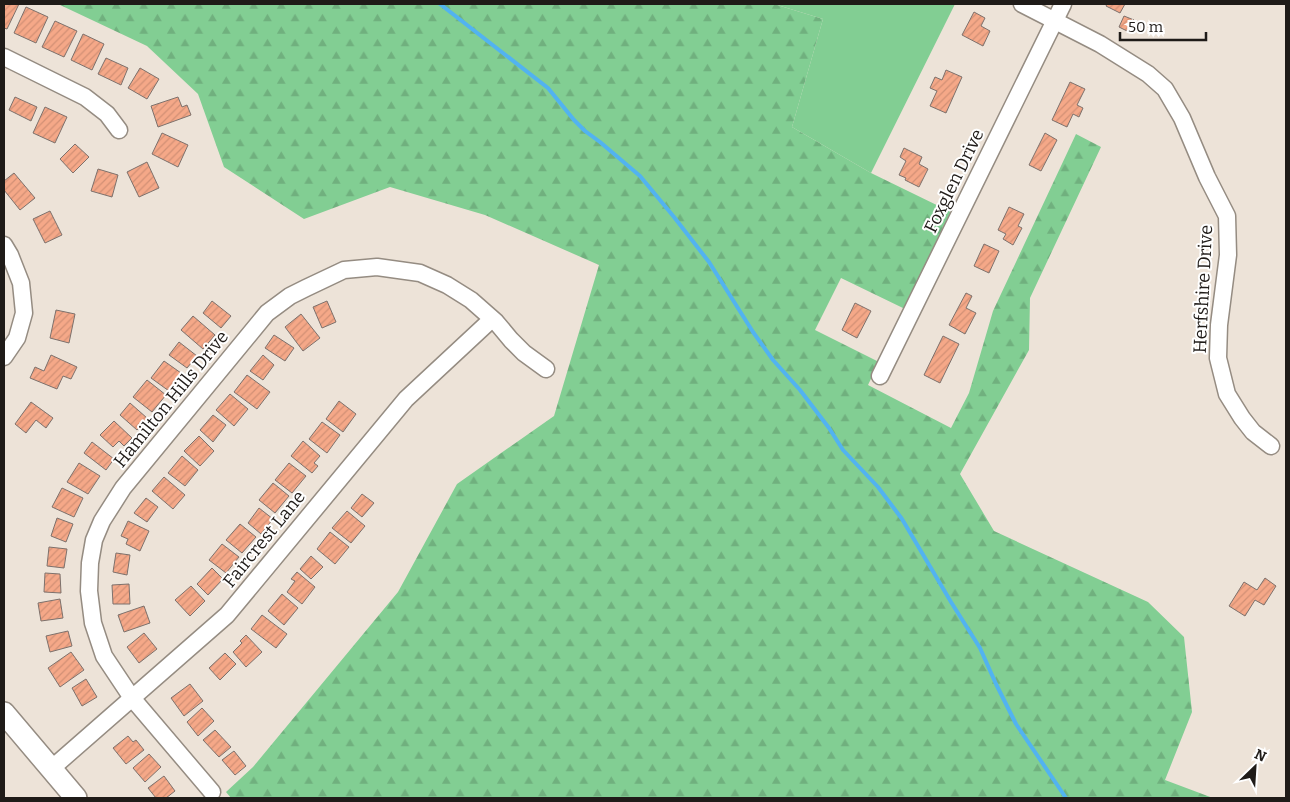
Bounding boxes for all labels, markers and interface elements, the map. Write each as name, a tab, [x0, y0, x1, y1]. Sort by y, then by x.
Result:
scale bar	[1120, 10, 1206, 42]
text: 50 m	[1128, 18, 1164, 36]
street label: Foxglen Drive	[919, 126, 989, 236]
street label: Herfshire Drive	[1189, 224, 1217, 354]
street label: Hamilton Hills Drive	[109, 326, 233, 472]
street label: Faircrest Lane	[218, 486, 310, 592]
north arrow	[1230, 742, 1280, 792]
text: N	[1252, 746, 1269, 766]

